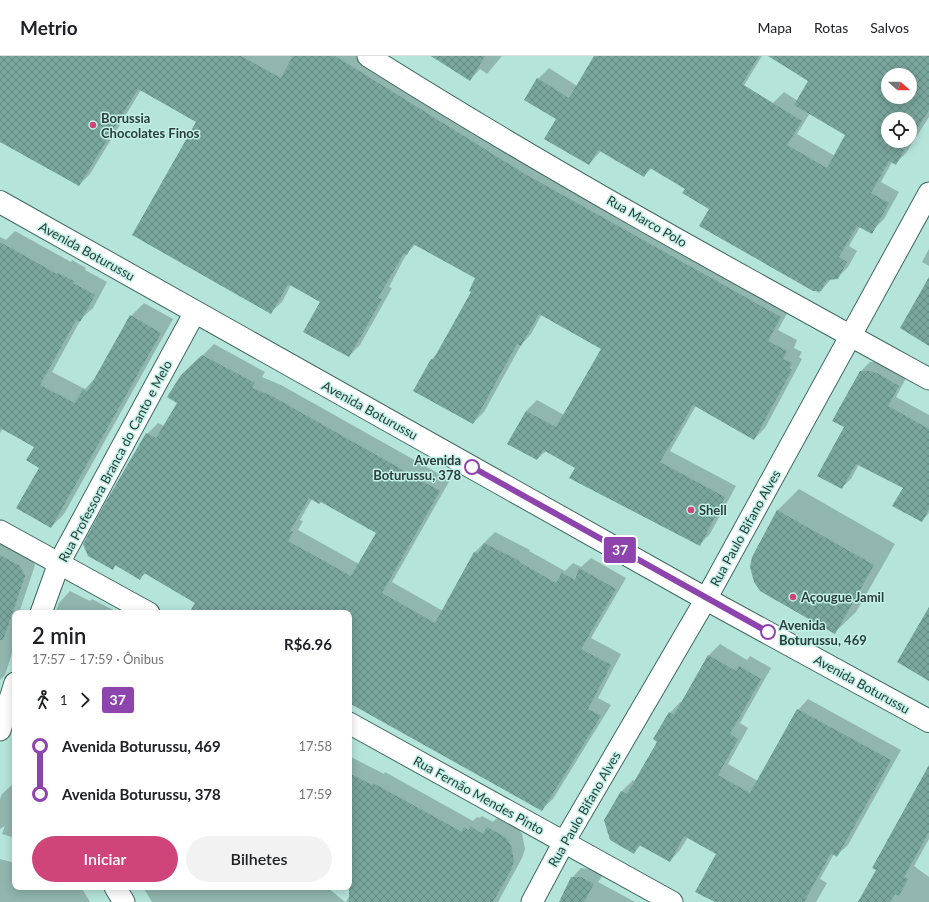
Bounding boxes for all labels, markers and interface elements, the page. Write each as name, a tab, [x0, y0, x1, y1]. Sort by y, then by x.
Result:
text: Metrio	[20, 16, 78, 39]
text: Mapa	[757, 19, 792, 36]
text: Rotas	[814, 19, 848, 36]
text: Salvos	[870, 19, 909, 36]
north arrow	[881, 68, 917, 104]
map controls	[881, 68, 917, 148]
place label: Borussia Chocolates Finos	[101, 110, 200, 141]
button: locate	[881, 112, 917, 148]
marker: Borussia Chocolates Finos	[88, 120, 98, 130]
street label: Rua Marco Polo	[604, 192, 690, 250]
street label: Avenida Boturussu	[36, 218, 138, 284]
street label: Rua Professora Branca do Canto e Melo	[55, 357, 175, 565]
street label: Avenida Boturussu	[319, 377, 421, 443]
place label: Avenida Boturussu, 378	[373, 452, 461, 483]
marker: Avenida Boturussu, 378	[464, 459, 480, 475]
street label: Rua Paulo Bifano Alves	[706, 467, 784, 589]
place label: Shell	[699, 502, 727, 518]
marker: Shell	[686, 505, 696, 515]
line badge: 37	[602, 537, 638, 563]
text: 37	[612, 541, 628, 558]
place label: Açougue Jamil	[800, 589, 884, 605]
marker: Açougue Jamil	[788, 592, 798, 602]
place label: Avenida Boturussu, 469	[778, 617, 867, 648]
text: 2 min	[32, 622, 86, 649]
marker: Avenida Boturussu, 469	[760, 624, 776, 640]
text: R$6.96	[284, 635, 332, 653]
text: 17:57 – 17:59 · Ônibus	[32, 651, 164, 667]
street label: Avenida Boturussu	[811, 651, 913, 717]
icon: walk	[32, 689, 54, 711]
icon: forward	[74, 689, 96, 711]
text: 37	[110, 691, 126, 708]
text: 1	[60, 692, 68, 708]
text: Avenida Boturussu, 469	[62, 737, 221, 755]
text: 17:58	[299, 738, 332, 754]
street label: Rua Paulo Bifano Alves	[544, 748, 624, 870]
street label: Rua Fernão Mendes Pinto	[411, 752, 547, 838]
text: Avenida Boturussu, 378	[62, 785, 221, 803]
text: 17:59	[299, 786, 332, 802]
button: Iniciar	[32, 836, 178, 882]
button: Bilhetes	[186, 836, 332, 882]

